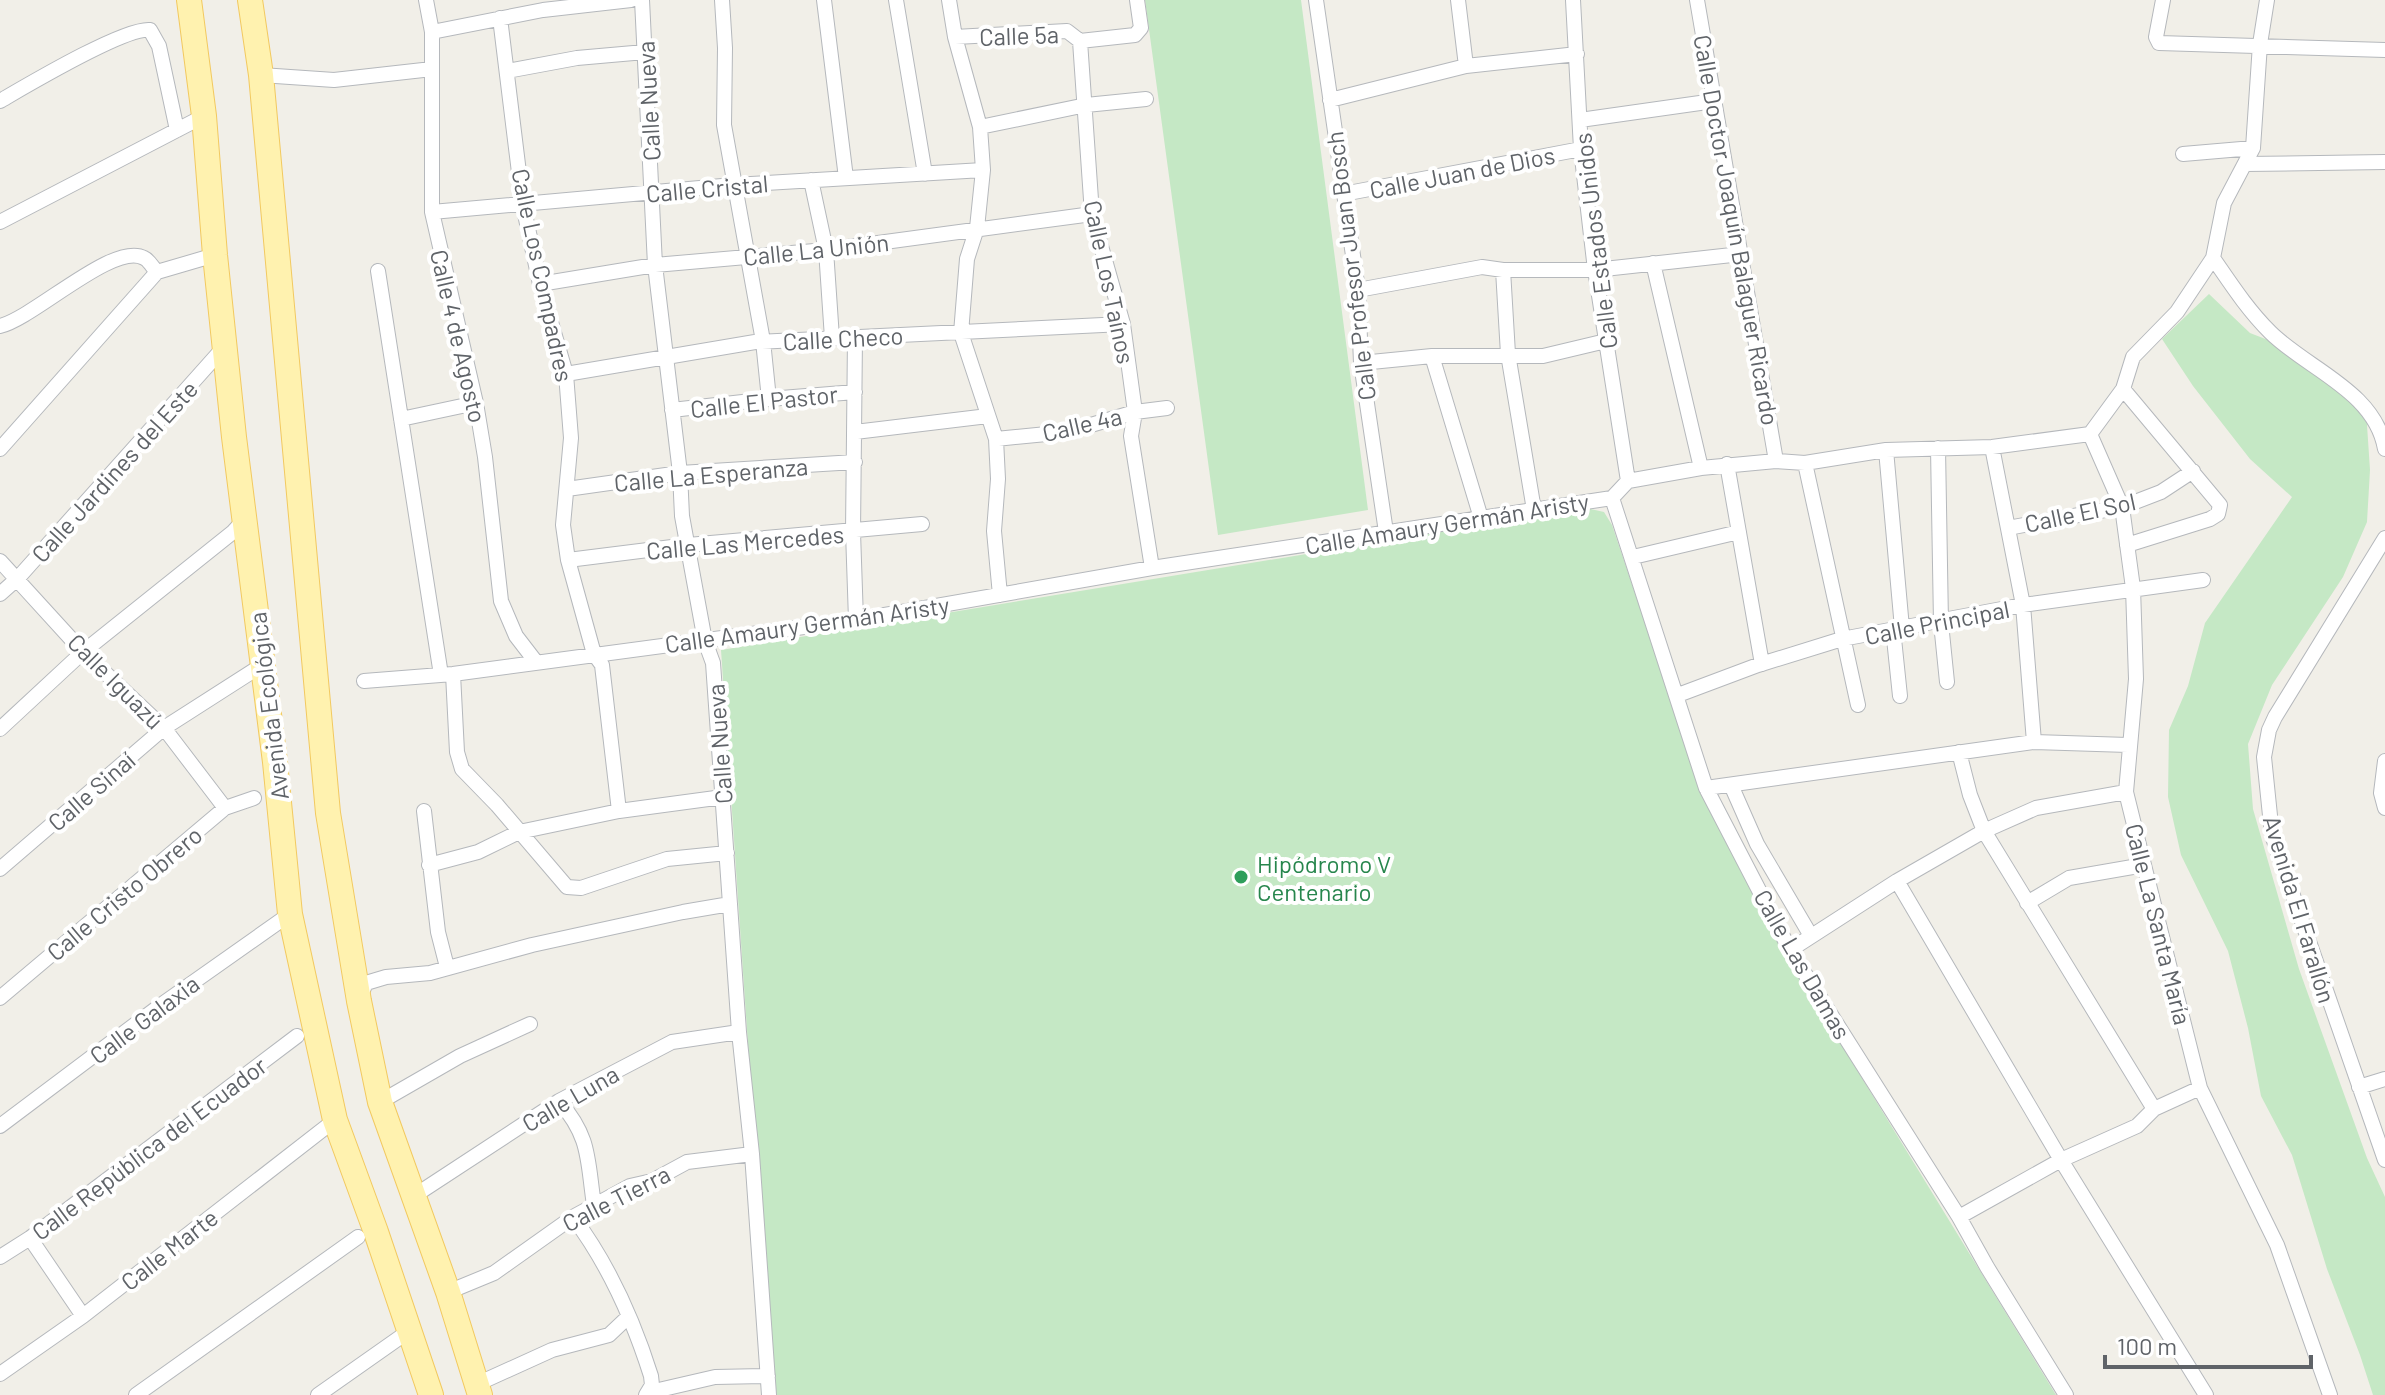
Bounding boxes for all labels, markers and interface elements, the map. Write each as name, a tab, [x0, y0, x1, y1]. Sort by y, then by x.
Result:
street label: Calle 5a	[979, 19, 1059, 51]
street label: Calle Doctor Joaquín Balaguer Ricardo	[1688, 32, 1786, 428]
street label: Calle Nueva	[630, 40, 666, 162]
street label: Calle Profesor Juan Bosch	[1319, 130, 1381, 402]
street label: Calle Estados Unidos	[1567, 131, 1623, 351]
street label: Calle Juan de Dios	[1367, 140, 1557, 204]
street label: Calle Los Compadres	[506, 166, 580, 384]
street label: Calle Cristal	[645, 168, 769, 208]
street label: Calle Los Taínos	[1079, 198, 1141, 366]
street label: Calle La Unión	[742, 227, 890, 271]
street label: Calle 4 de Agosto	[425, 247, 493, 425]
street label: Calle Checo	[782, 320, 904, 356]
street label: Calle Jardines del Este	[25, 374, 203, 568]
street label: Calle El Pastor	[689, 379, 839, 423]
street label: Calle 4a	[1039, 401, 1125, 447]
street label: Calle La Esperanza	[613, 451, 809, 497]
street label: Calle Amaury Germán Aristy	[1303, 486, 1591, 560]
street label: Calle El Sol	[2022, 486, 2138, 538]
street label: Calle Las Mercedes	[645, 519, 845, 565]
street label: Calle Amaury Germán Aristy	[663, 590, 951, 658]
street label: Calle Principal	[1862, 594, 2012, 650]
street label: Avenida Ecológica	[242, 610, 294, 802]
street label: Calle Iguazú	[62, 627, 170, 735]
street label: Calle Nueva	[700, 683, 738, 805]
street label: Calle Sinaí	[42, 745, 140, 837]
street label: Avenida El Farallón	[2258, 812, 2342, 1006]
street label: Calle Cristo Obrero	[41, 820, 207, 966]
street label: Calle La Santa María	[2120, 820, 2198, 1028]
place label: Hipódromo V Centenario	[1257, 849, 1391, 906]
marker: Hipódromo V Centenario	[1232, 868, 1250, 886]
street label: Calle Las Damas	[1748, 884, 1858, 1044]
street label: Calle Galaxia	[83, 968, 205, 1070]
street label: Calle República del Ecuador	[26, 1050, 272, 1246]
street label: Calle Luna	[516, 1059, 624, 1137]
street label: Calle Tierra	[557, 1158, 675, 1238]
street label: Calle Marte	[115, 1202, 223, 1296]
scale bar	[2105, 1319, 2311, 1369]
text: 100 m	[2117, 1331, 2177, 1360]

